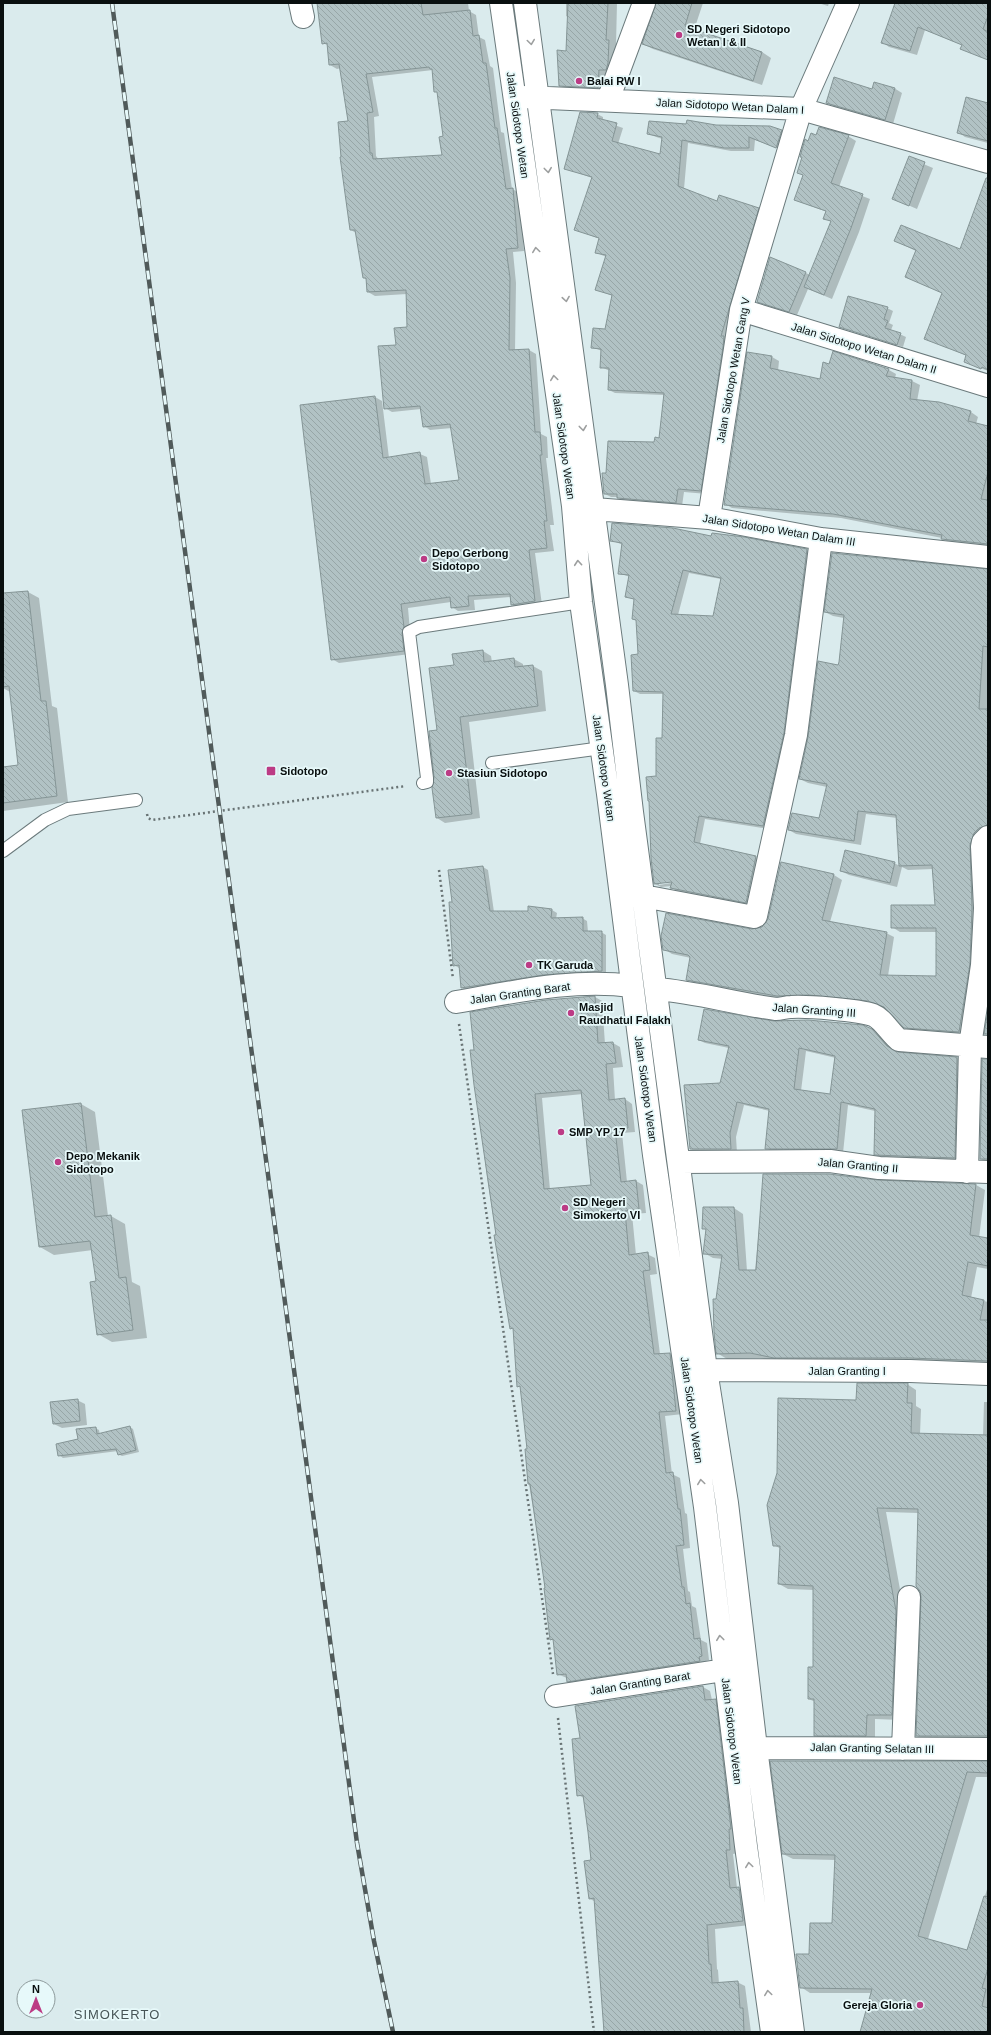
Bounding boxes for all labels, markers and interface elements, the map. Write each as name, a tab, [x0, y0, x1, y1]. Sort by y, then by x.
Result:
place label: SD Negeri Sidotopo Wetan I & II	[687, 23, 791, 48]
marker: SD Negeri Sidotopo Wetan I & II	[674, 30, 684, 40]
one-way arrow	[526, 39, 535, 45]
street label: Jalan Sidotopo Wetan	[505, 71, 531, 179]
place label: Balai RW I	[587, 75, 641, 87]
marker: Balai RW I	[574, 76, 584, 86]
street label: Jalan Sidotopo Wetan Dalam I	[656, 96, 804, 116]
one-way arrow	[543, 167, 552, 173]
one-way arrow	[532, 247, 541, 253]
one-way arrow	[561, 296, 570, 302]
street label: Jalan Sidotopo Wetan Gang V	[714, 296, 752, 444]
street label: Jalan Sidotopo Wetan Dalam II	[790, 320, 938, 376]
one-way arrow	[550, 375, 559, 381]
street label: Jalan Sidotopo Wetan	[551, 392, 577, 500]
one-way arrow	[578, 425, 587, 431]
street label: Jalan Sidotopo Wetan Dalam III	[702, 512, 856, 548]
place label: Depo Gerbong Sidotopo	[432, 547, 508, 572]
marker: Depo Gerbong Sidotopo	[419, 554, 429, 564]
one-way arrow	[573, 560, 582, 566]
street label: Jalan Sidotopo Wetan	[591, 714, 617, 822]
marker: Sidotopo	[265, 765, 277, 777]
place label: Sidotopo	[280, 765, 328, 777]
place label: Stasiun Sidotopo	[457, 767, 548, 779]
marker: Stasiun Sidotopo	[444, 768, 454, 778]
place label: TK Garuda	[537, 959, 594, 971]
marker: TK Garuda	[524, 960, 534, 970]
street label: Jalan Granting Barat	[469, 980, 571, 1006]
place label: Masjid Raudhatul Falakh	[579, 1001, 671, 1026]
street label: Jalan Granting III	[772, 1001, 856, 1019]
marker: Masjid Raudhatul Falakh	[566, 1008, 576, 1018]
street label: Jalan Sidotopo Wetan	[633, 1035, 659, 1143]
place label: SMP YP 17	[569, 1126, 625, 1138]
marker: SMP YP 17	[556, 1127, 566, 1137]
place label: Depo Mekanik Sidotopo	[66, 1150, 141, 1175]
street label: Jalan Granting II	[817, 1156, 899, 1174]
marker: Depo Mekanik Sidotopo	[53, 1157, 63, 1167]
place label: SD Negeri Simokerto VI	[573, 1196, 640, 1221]
marker: SD Negeri Simokerto VI	[560, 1203, 570, 1213]
street label: Jalan Sidotopo Wetan	[679, 1356, 705, 1464]
street label: Jalan Granting I	[808, 1365, 886, 1377]
one-way arrow	[697, 1479, 706, 1485]
one-way arrow	[716, 1635, 725, 1641]
street label: Jalan Granting Barat	[589, 1669, 691, 1697]
street label: Jalan Sidotopo Wetan	[719, 1677, 745, 1785]
street label: Jalan Granting Selatan III	[810, 1741, 934, 1755]
one-way arrow	[745, 1862, 754, 1868]
north arrow	[16, 1979, 56, 2019]
text: N	[32, 1983, 40, 1995]
one-way arrow	[764, 1990, 773, 1996]
place label: Gereja Gloria	[843, 1999, 913, 2011]
marker: Gereja Gloria	[915, 2000, 925, 2010]
district label: SIMOKERTO	[74, 2007, 160, 2022]

